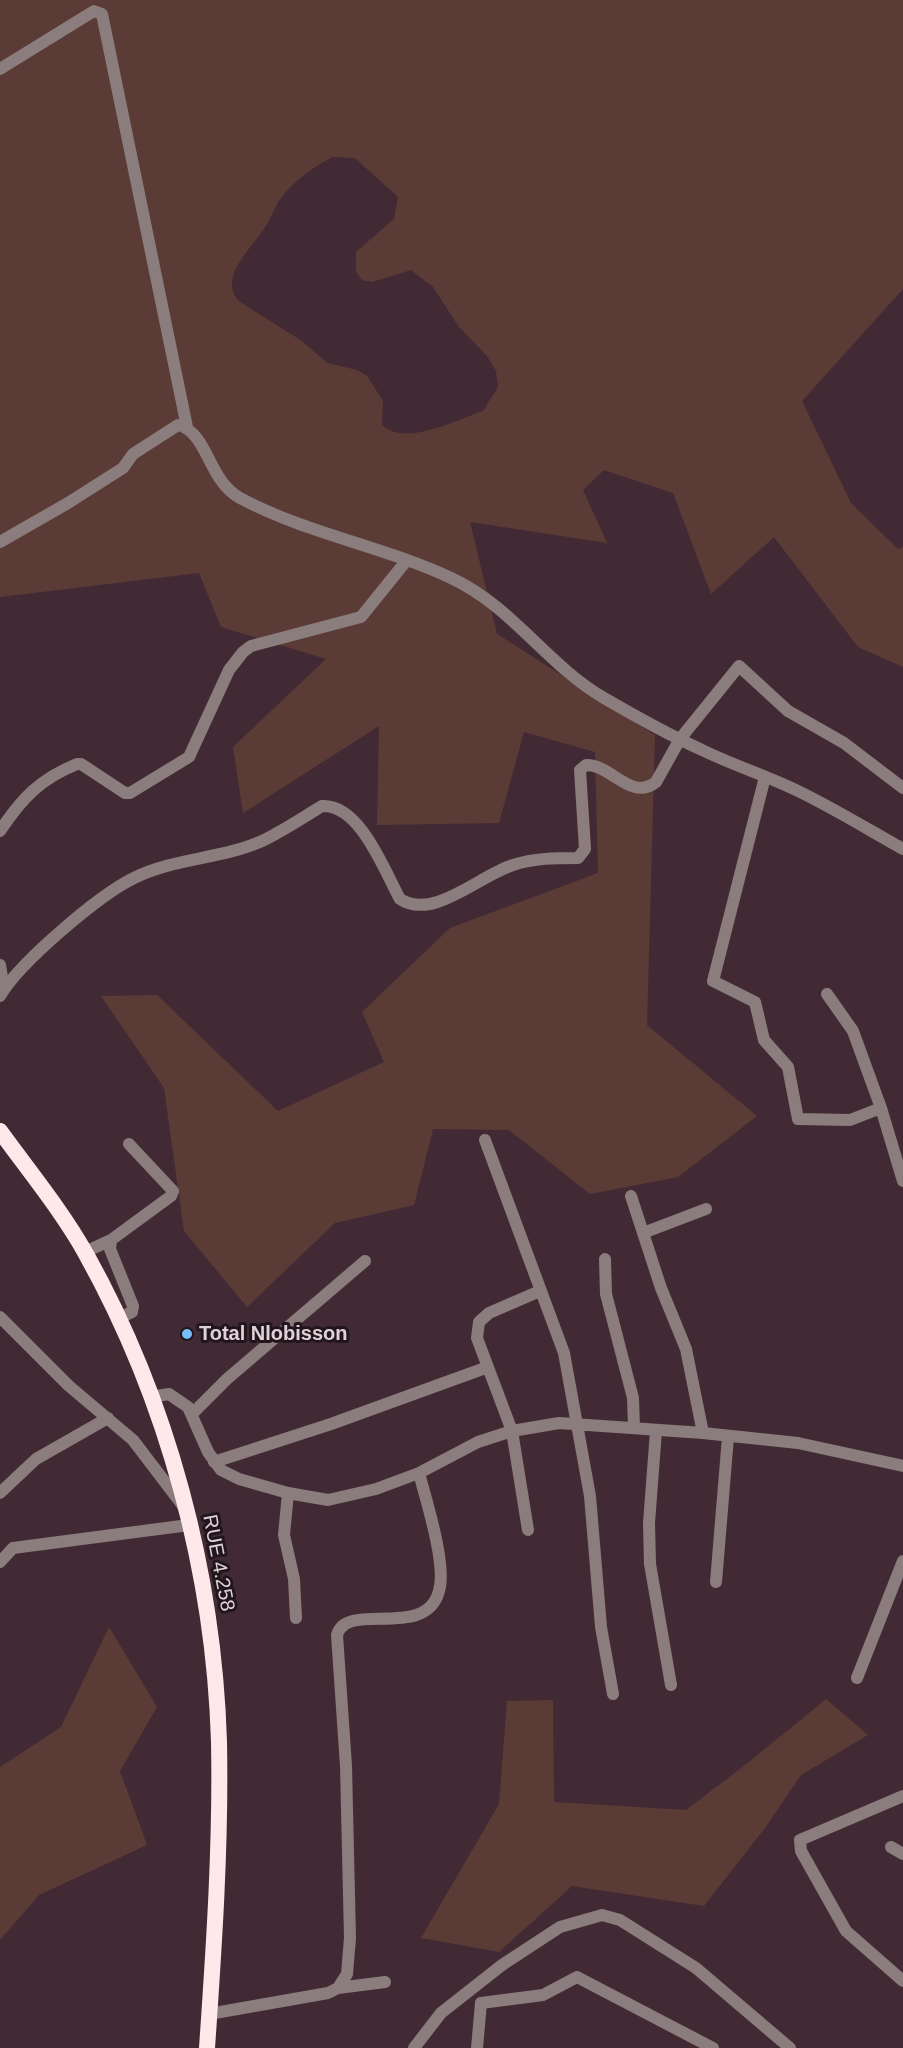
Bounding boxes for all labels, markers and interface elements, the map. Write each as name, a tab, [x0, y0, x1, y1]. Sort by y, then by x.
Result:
place label: Total Nlobisson	[199, 1322, 348, 1346]
marker: Total Nlobisson	[180, 1327, 194, 1341]
street label: RUE 4.258	[197, 1513, 239, 1613]

